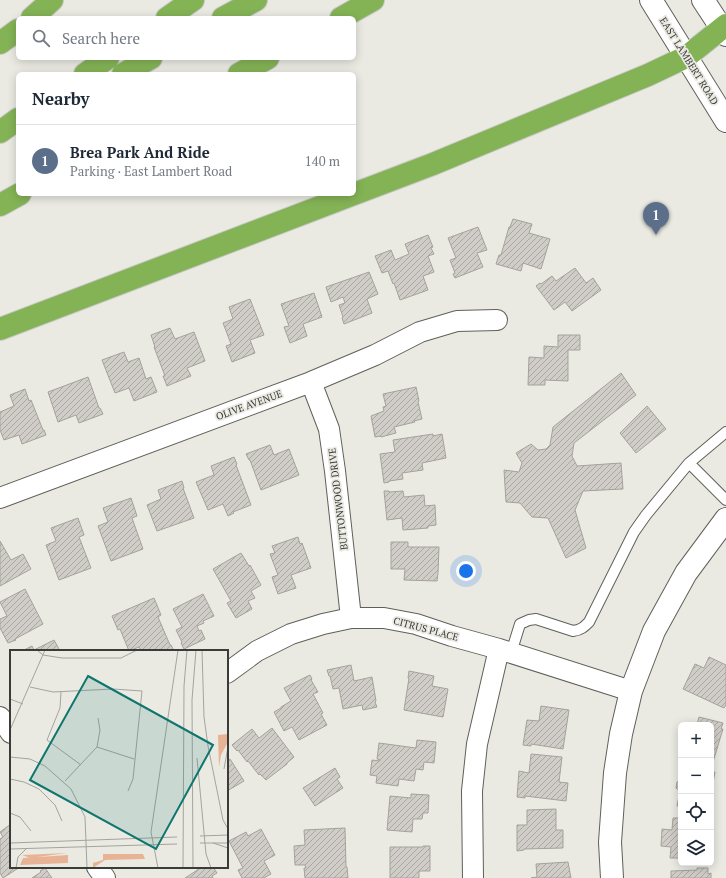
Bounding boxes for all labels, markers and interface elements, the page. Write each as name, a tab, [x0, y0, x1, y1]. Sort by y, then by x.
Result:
street label: EAST LAMBERT ROAD	[657, 15, 721, 107]
search box	[16, 16, 356, 60]
icon: search	[30, 27, 52, 49]
text: Search here	[62, 28, 140, 48]
text: Nearby	[32, 87, 90, 110]
text: Brea Park And Ride	[70, 142, 210, 162]
text: 1	[41, 152, 49, 170]
text: 140 m	[305, 152, 340, 170]
text: Parking · East Lambert Road	[70, 162, 232, 180]
pin: 1	[643, 202, 669, 235]
street label: OLIVE AVENUE	[214, 387, 284, 423]
street label: BUTTONWOOD DRIVE	[325, 447, 351, 551]
your location	[456, 561, 476, 581]
street label: CITRUS PLACE	[392, 614, 460, 644]
inset map	[10, 650, 228, 868]
map controls	[678, 722, 714, 866]
button: +	[678, 722, 714, 758]
button: −	[678, 758, 714, 794]
button: locate	[678, 794, 714, 830]
button: layers	[678, 830, 714, 866]

